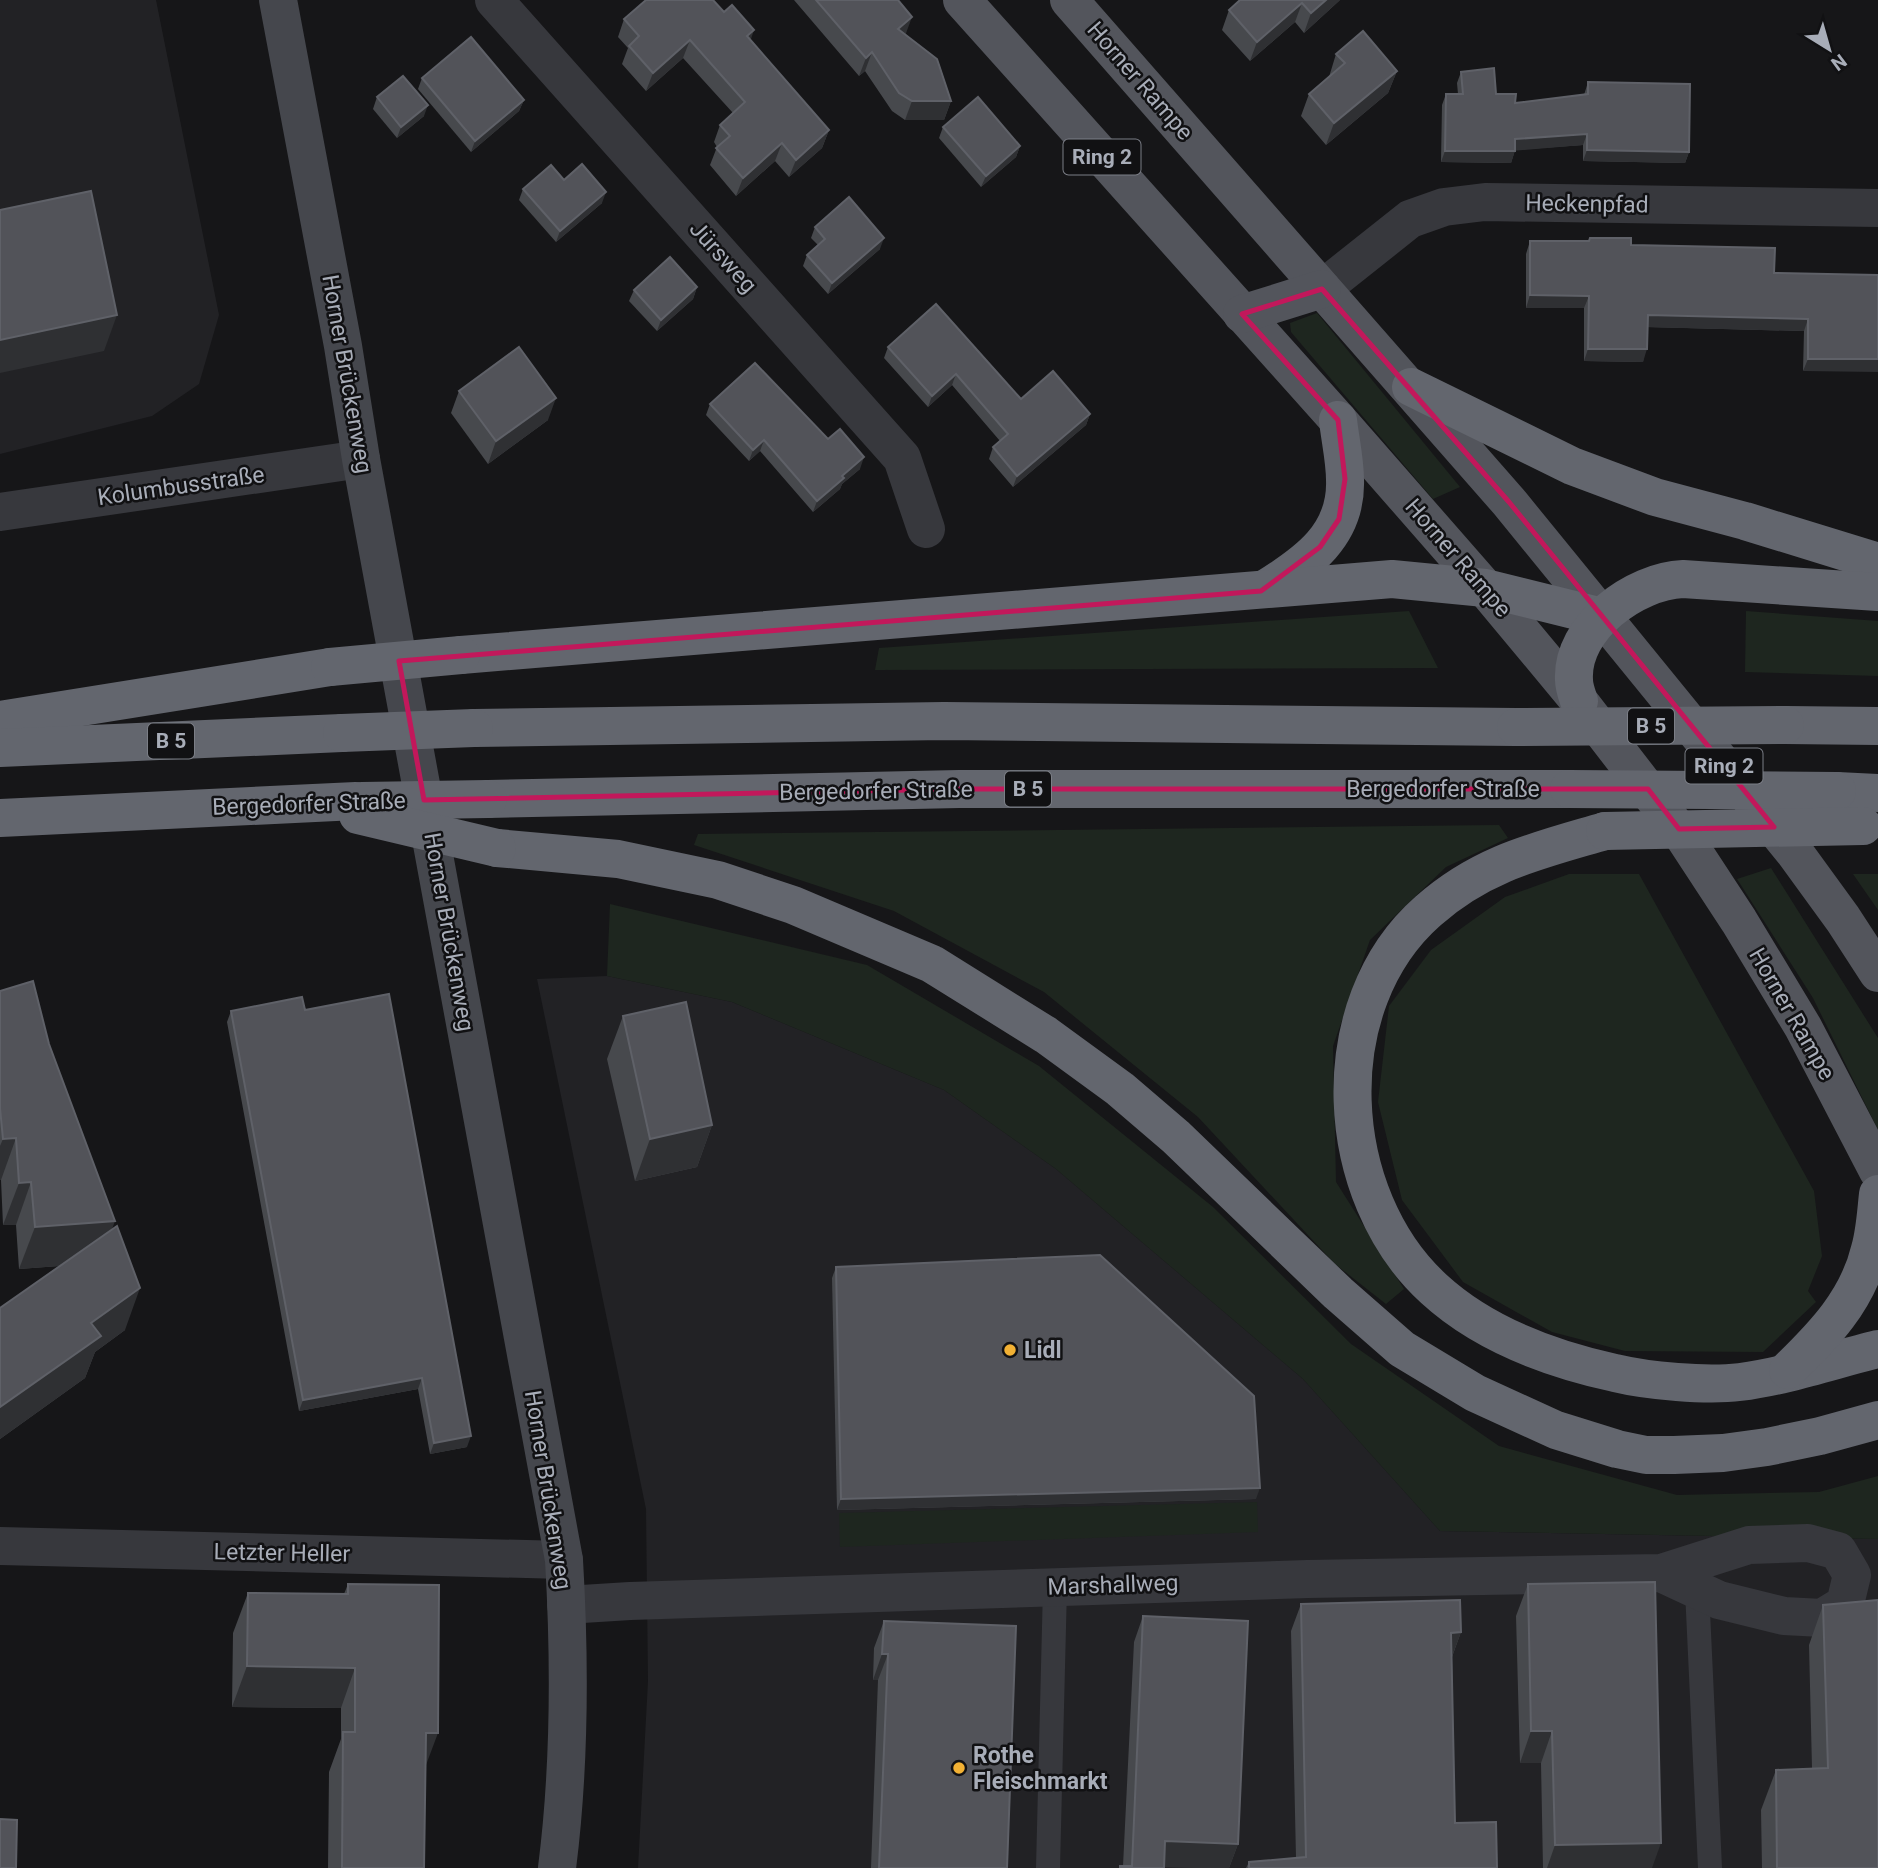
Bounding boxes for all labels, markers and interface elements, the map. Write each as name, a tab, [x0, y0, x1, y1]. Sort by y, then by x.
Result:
north arrow	[1794, 14, 1864, 84]
street label: Horner Rampe	[1081, 16, 1199, 146]
text: N	[1827, 49, 1851, 75]
road number: Ring 2	[1064, 140, 1140, 174]
street label: Heckenpfad	[1525, 189, 1649, 219]
street label: Jürsweg	[684, 215, 762, 299]
street label: Horner Brückenweg	[316, 273, 378, 475]
street label: Kolumbusstraße	[96, 461, 266, 511]
street label: Horner Rampe	[1399, 493, 1517, 623]
road number: B 5	[1628, 708, 1674, 744]
road number: B 5	[148, 724, 194, 758]
road number: Ring 2	[1686, 748, 1762, 784]
road number: B 5	[1005, 772, 1051, 806]
street label: Bergedorfer Straße	[779, 776, 973, 806]
street label: Bergedorfer Straße	[1346, 776, 1540, 803]
street label: Bergedorfer Straße	[212, 787, 406, 821]
street label: Horner Brückenweg	[418, 831, 480, 1033]
street label: Horner Rampe	[1743, 943, 1841, 1085]
place label: Lidl	[1024, 1337, 1062, 1364]
marker: Lidl	[1002, 1342, 1018, 1358]
street label: Horner Brückenweg	[519, 1388, 577, 1592]
street label: Letzter Heller	[214, 1538, 351, 1568]
street label: Marshallweg	[1047, 1569, 1179, 1601]
place label: Rothe Fleischmarkt	[973, 1742, 1108, 1795]
marker: Rothe Fleischmarkt	[951, 1760, 967, 1776]

